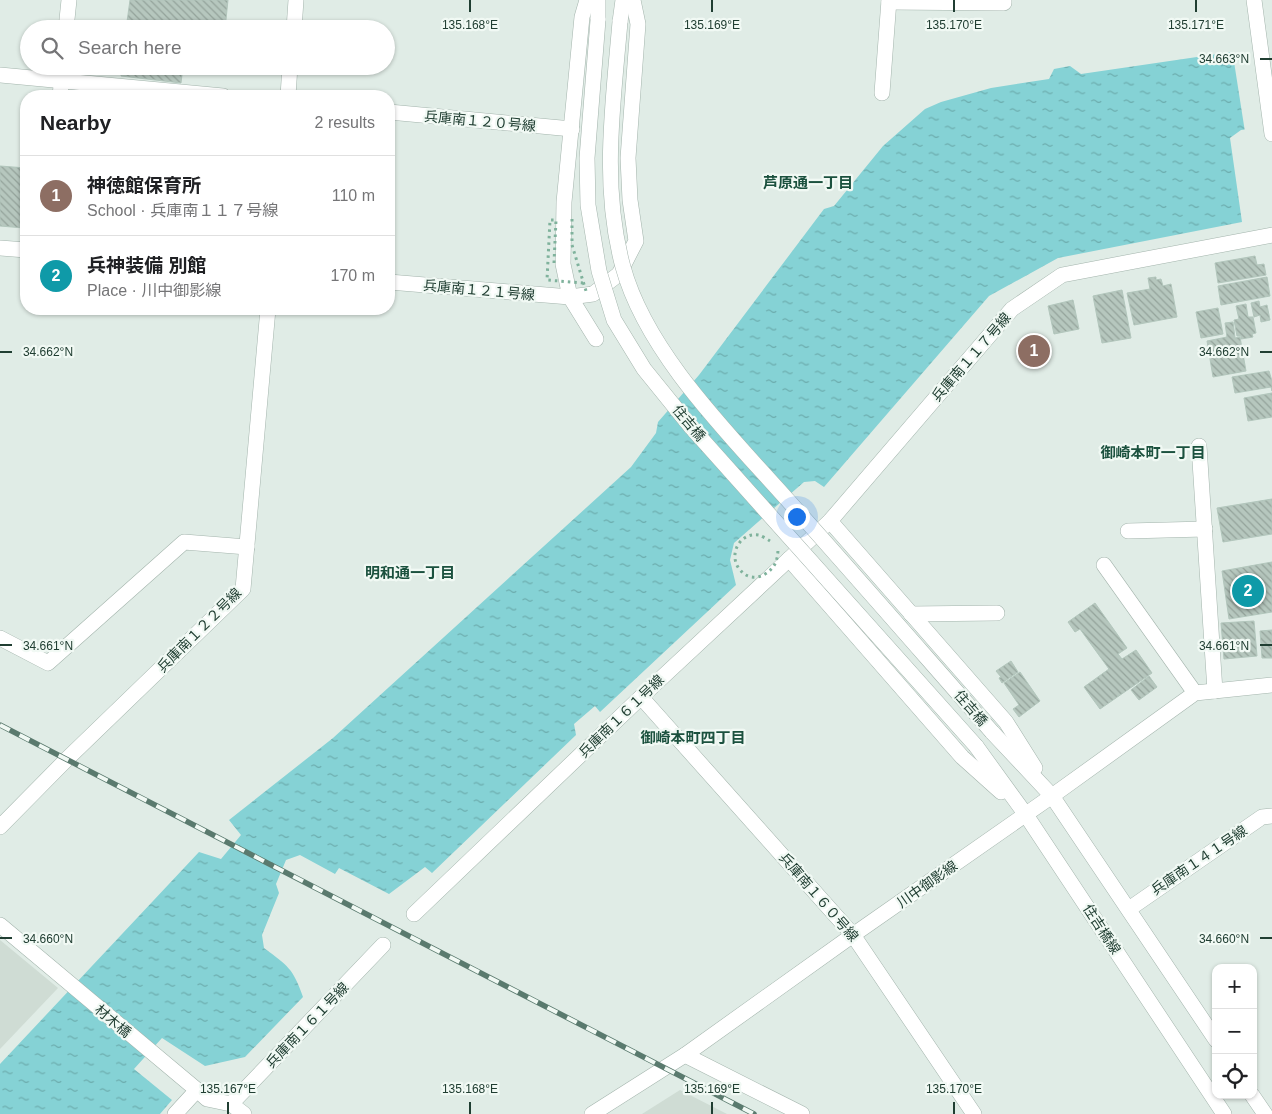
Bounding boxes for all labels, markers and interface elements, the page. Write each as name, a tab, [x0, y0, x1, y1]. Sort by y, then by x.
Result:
text: 135.168°E	[442, 18, 498, 32]
text: 135.169°E	[684, 18, 740, 32]
text: 135.170°E	[926, 18, 982, 32]
text: 135.171°E	[1168, 18, 1224, 32]
search box	[20, 20, 395, 75]
icon: search	[38, 34, 66, 62]
text: Search here	[78, 37, 182, 58]
text: 34.663°N	[1199, 52, 1249, 66]
street label: 兵庫南１２０号線	[424, 108, 536, 134]
text: Nearby	[40, 111, 111, 134]
text: 2 results	[315, 114, 375, 131]
district label: 芦原通一丁目	[763, 174, 853, 191]
text: 神徳館保育所	[87, 175, 201, 196]
text: 1	[52, 187, 60, 204]
text: 110 m	[332, 187, 375, 204]
text: School · 兵庫南１１７号線	[87, 202, 278, 219]
text: 兵神装備 別館	[87, 255, 206, 276]
text: 2	[52, 267, 60, 284]
text: 170 m	[331, 267, 375, 284]
street label: 兵庫南１２１号線	[423, 277, 535, 303]
text: Place · 川中御影線	[87, 282, 221, 299]
street label: 兵庫南１１７号線	[928, 309, 1014, 405]
pin: 1	[1018, 332, 1050, 370]
text: 34.662°N	[23, 345, 73, 359]
text: 34.662°N	[1199, 345, 1249, 359]
street label: 住吉橋	[669, 402, 709, 444]
district label: 御崎本町一丁目	[1100, 444, 1206, 461]
your location	[784, 504, 810, 530]
district label: 明和通一丁目	[365, 564, 455, 581]
pin: 2	[1232, 572, 1264, 610]
street label: 兵庫南１２２号線	[154, 585, 244, 675]
text: 34.661°N	[23, 639, 73, 653]
text: 34.661°N	[1199, 639, 1249, 653]
street label: 兵庫南１６１号線	[575, 671, 667, 761]
street label: 住吉橋	[951, 687, 991, 729]
district label: 御崎本町四丁目	[640, 729, 746, 746]
street label: 兵庫南１４１号線	[1148, 822, 1250, 898]
street label: 兵庫南１６０号線	[776, 849, 862, 945]
street label: 川中御影線	[894, 857, 960, 911]
street label: 住吉橋線	[1080, 901, 1124, 957]
text: 34.660°N	[23, 932, 73, 946]
text: 34.660°N	[1199, 932, 1249, 946]
map controls	[1212, 964, 1257, 1099]
button: +	[1212, 964, 1257, 1009]
street label: 兵庫南１６１号線	[262, 979, 352, 1071]
street label: 材木橋	[92, 1001, 134, 1041]
button: −	[1212, 1009, 1257, 1054]
button: locate	[1212, 1054, 1257, 1099]
text: 135.167°E	[200, 1082, 256, 1096]
text: 135.168°E	[442, 1082, 498, 1096]
text: 135.169°E	[684, 1082, 740, 1096]
text: 135.170°E	[926, 1082, 982, 1096]

